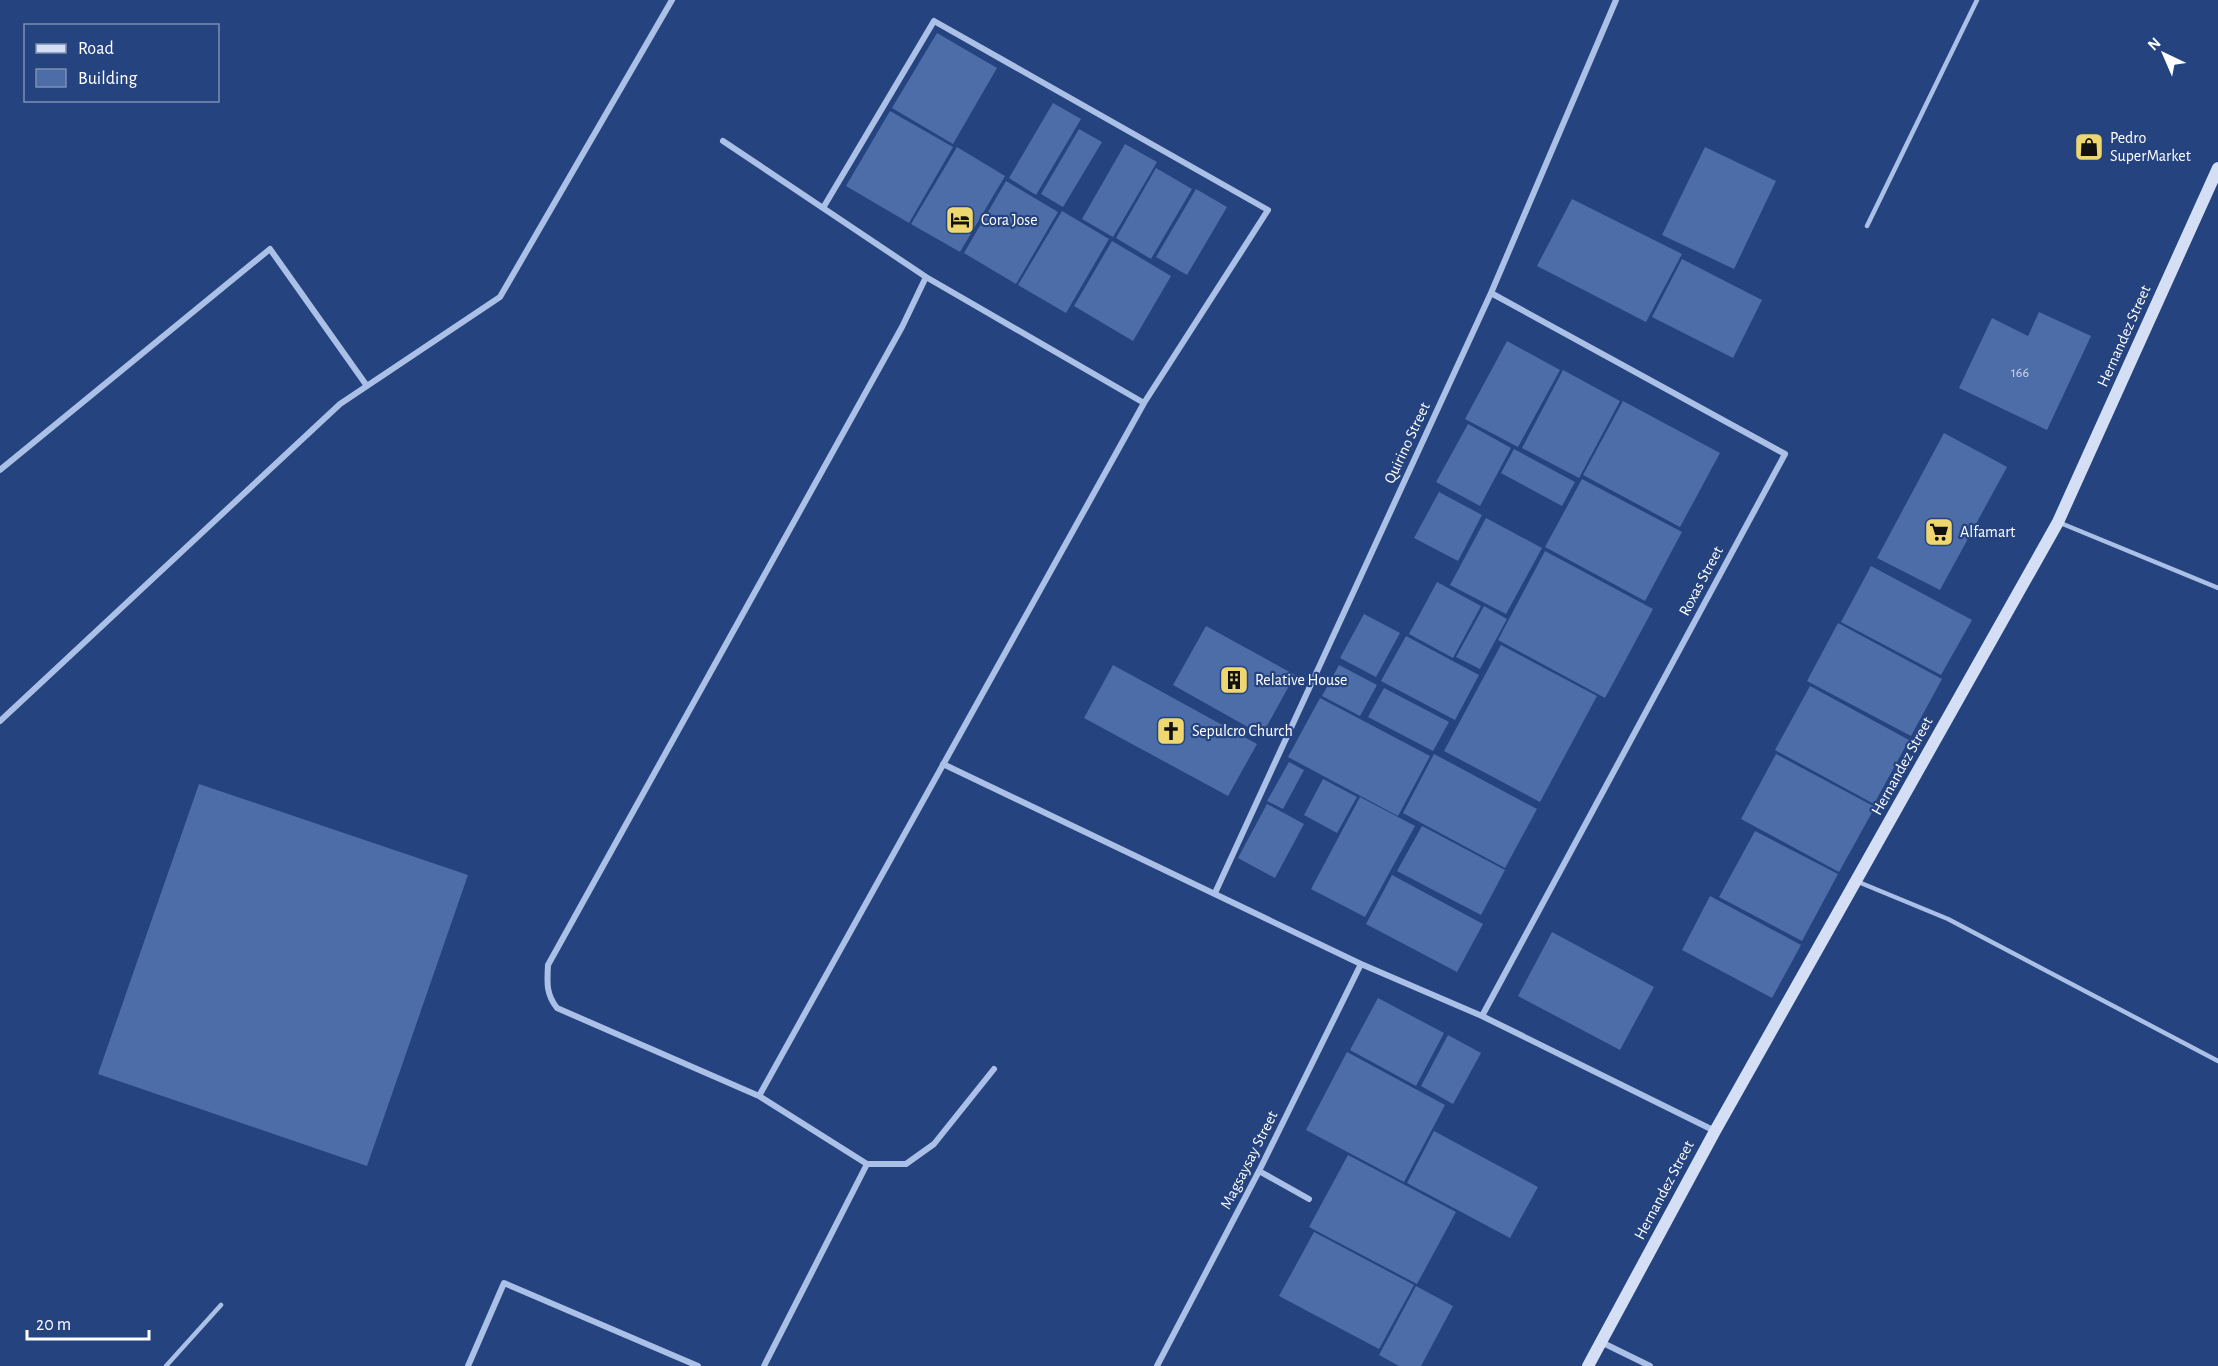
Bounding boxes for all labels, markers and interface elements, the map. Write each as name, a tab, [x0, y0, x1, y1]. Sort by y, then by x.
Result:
legend	[24, 24, 219, 102]
north arrow	[2134, 24, 2194, 84]
text: N	[2145, 34, 2164, 54]
text: Road	[78, 40, 114, 58]
text: Building	[78, 70, 138, 88]
place label: Pedro SuperMarket	[2110, 130, 2191, 164]
shop icon: Pedro SuperMarket	[2073, 131, 2105, 163]
hotel icon: Cora Jose	[944, 204, 976, 236]
place label: Cora Jose	[981, 212, 1038, 228]
street label: Hernandez Street	[2094, 283, 2154, 389]
house number: 166	[2011, 366, 2029, 380]
street label: Quirino Street	[1381, 400, 1434, 487]
supermarket icon: Alfamart	[1923, 516, 1955, 548]
place label: Alfamart	[1960, 524, 2015, 540]
street label: Roxas Street	[1676, 544, 1726, 618]
building icon: Relative House	[1218, 664, 1250, 696]
place label: Relative House	[1255, 672, 1347, 688]
street label: Hernandez Street	[1868, 714, 1936, 818]
church icon: Sepulcro Church	[1155, 715, 1187, 747]
place label: Sepulcro Church	[1192, 723, 1293, 739]
street label: Magsaysay Street	[1217, 1108, 1281, 1212]
street label: Hernandez Street	[1631, 1138, 1697, 1242]
scale bar	[27, 1303, 148, 1341]
text: 20 m	[36, 1316, 71, 1334]

